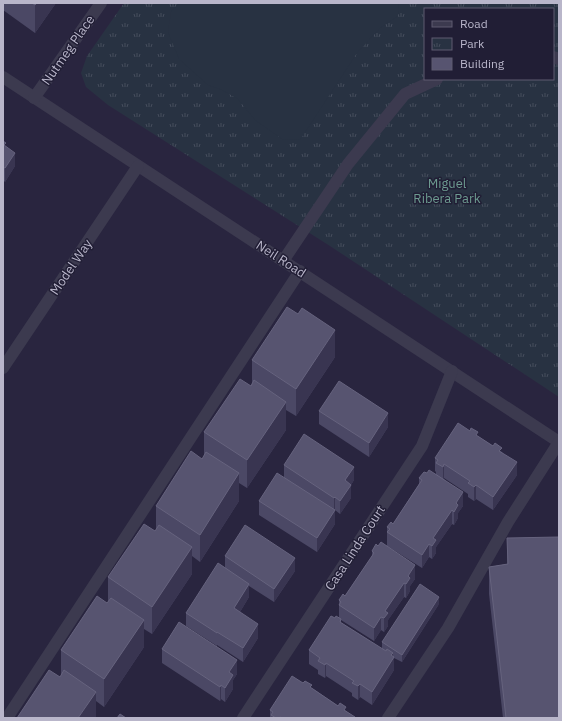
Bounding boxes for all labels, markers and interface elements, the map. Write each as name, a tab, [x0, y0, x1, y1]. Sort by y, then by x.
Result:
legend	[424, 8, 554, 80]
street label: Nutmeg Place	[38, 12, 98, 88]
text: Road	[460, 16, 488, 31]
text: Park	[460, 36, 485, 51]
text: Building	[460, 56, 505, 71]
park label: Miguel Ribera Park	[413, 175, 481, 207]
street label: Model Way	[46, 235, 96, 298]
street label: Neil Road	[253, 237, 309, 281]
street label: Casa Linda Court	[321, 502, 389, 594]

